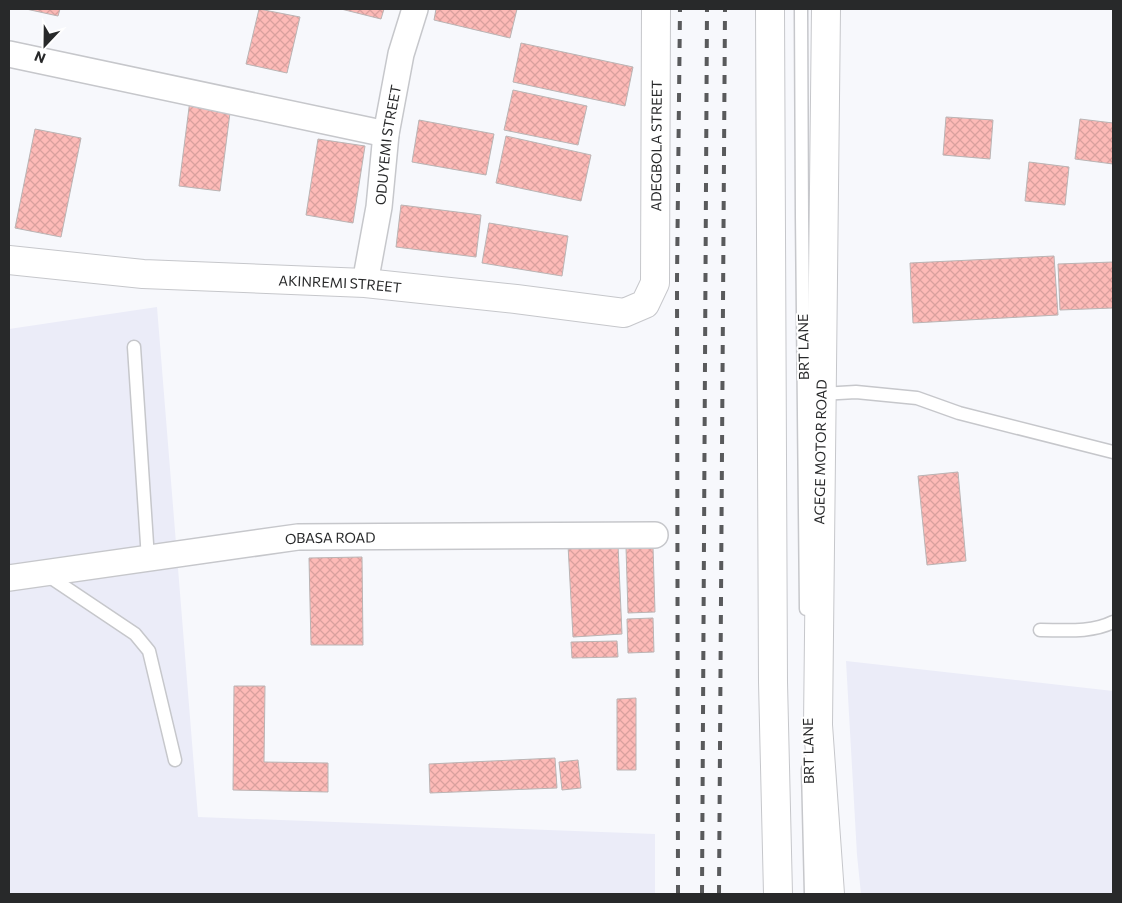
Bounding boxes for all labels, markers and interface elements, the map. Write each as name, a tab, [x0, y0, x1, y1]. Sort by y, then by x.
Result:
north arrow	[20, 20, 70, 70]
text: N	[32, 48, 48, 67]
street label: ADEGBOLA STREET	[647, 80, 664, 212]
street label: ODUYEMI STREET	[371, 83, 404, 206]
street label: AKINREMI STREET	[278, 271, 402, 295]
street label: BRT LANE	[794, 314, 812, 380]
street label: AGEGE MOTOR ROAD	[810, 379, 830, 525]
street label: OBASA ROAD	[284, 528, 376, 547]
street label: BRT LANE	[799, 718, 817, 784]

